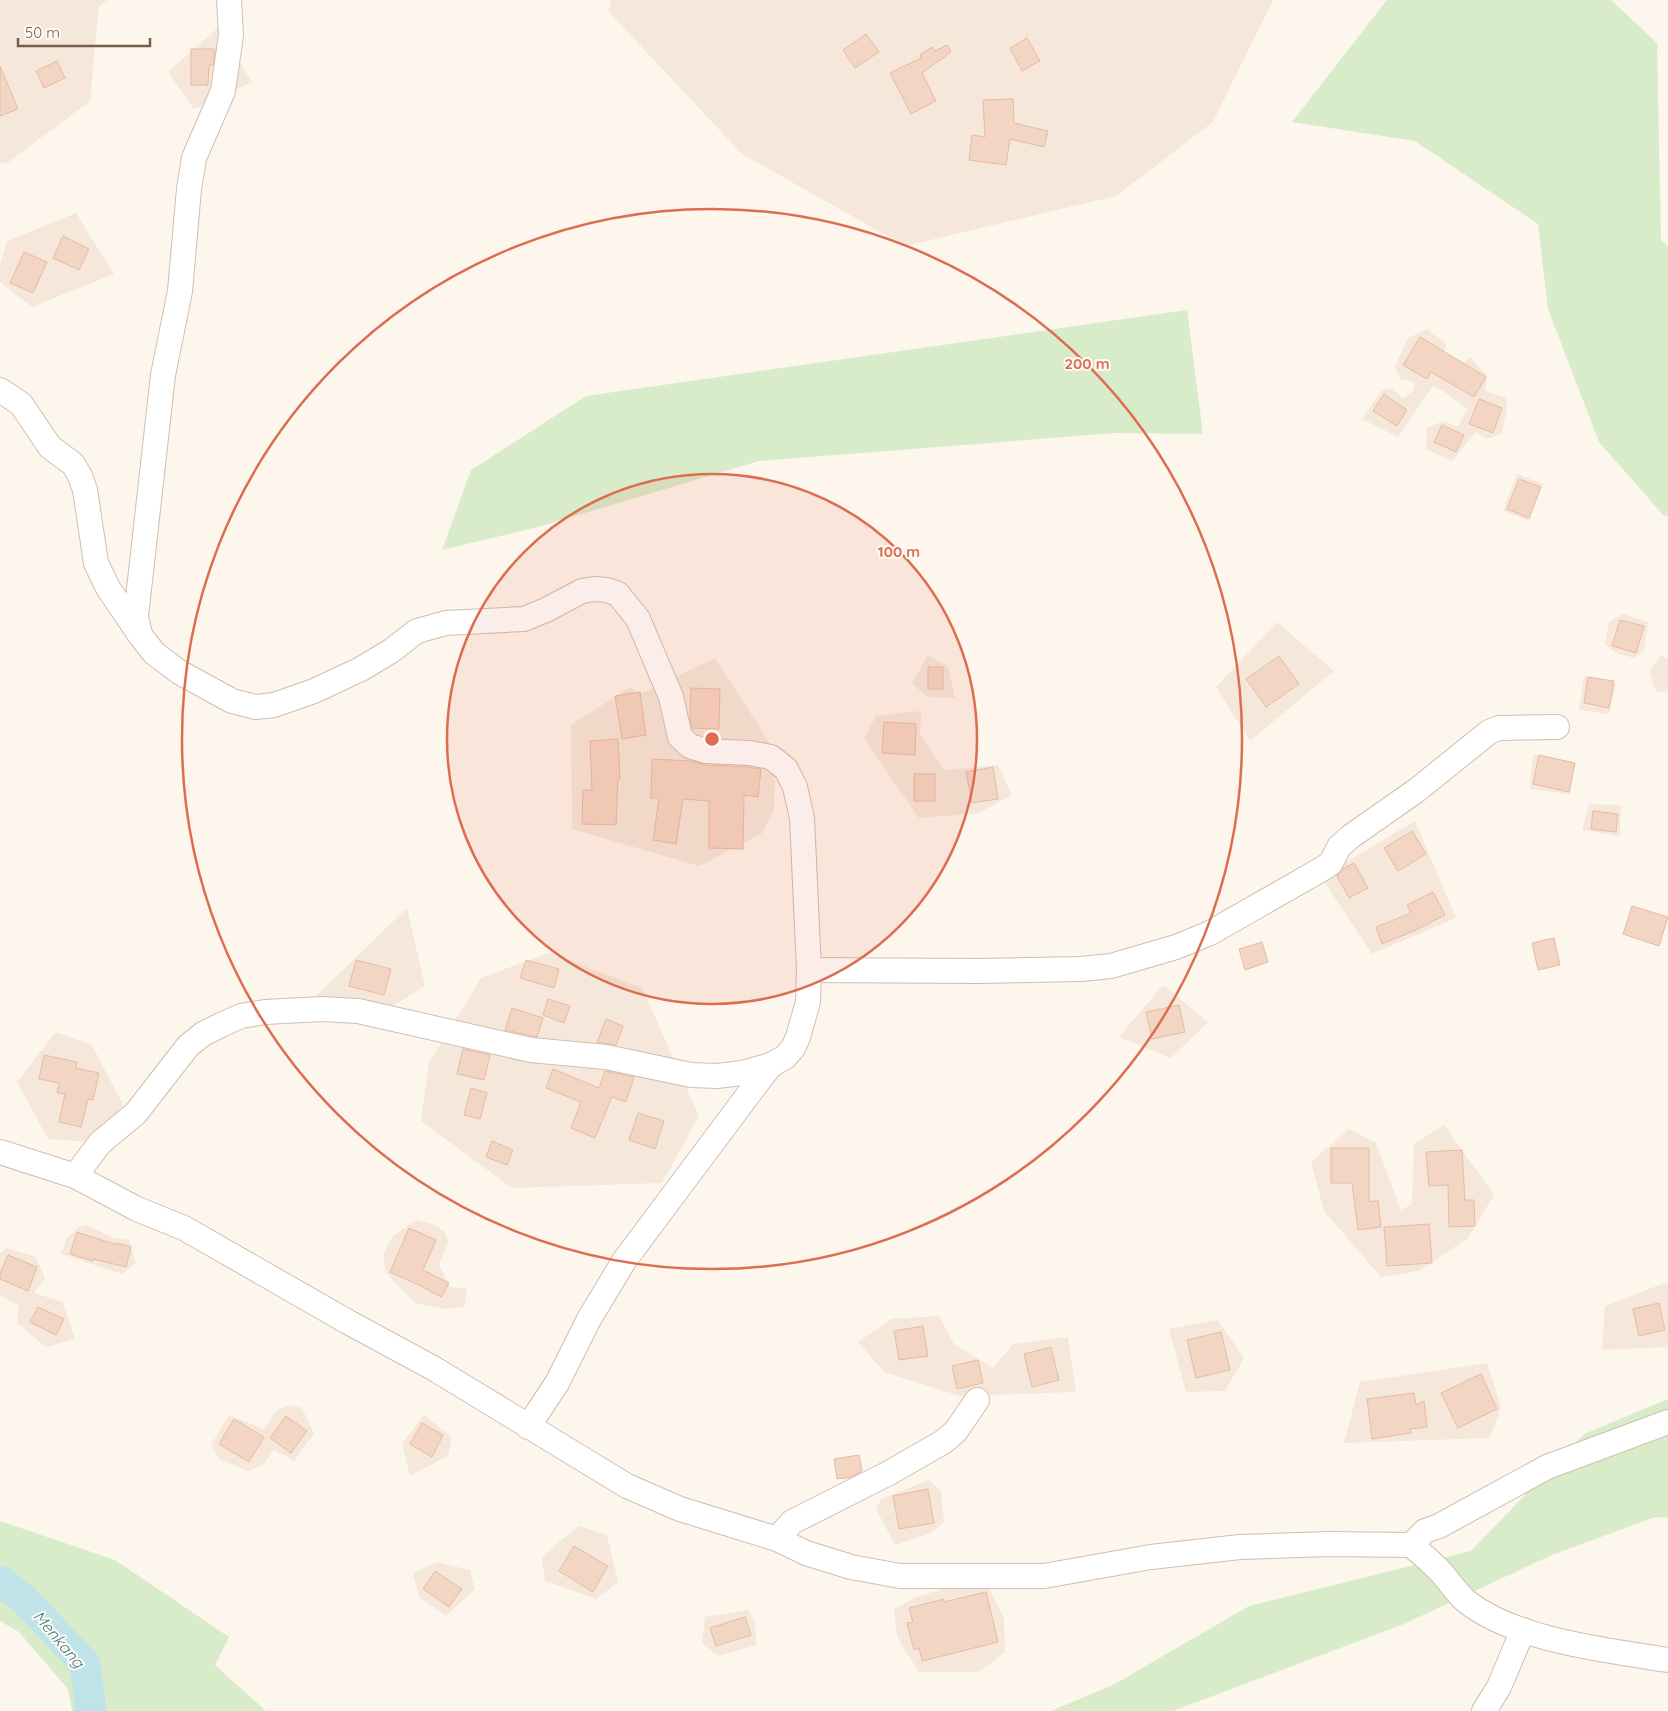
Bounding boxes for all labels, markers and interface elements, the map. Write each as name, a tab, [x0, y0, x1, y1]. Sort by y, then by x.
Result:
scale bar	[18, 15, 150, 47]
text: 50 m	[25, 23, 60, 42]
text: 200 m	[1065, 354, 1110, 373]
text: 100 m	[878, 542, 920, 561]
centre of rings	[703, 730, 721, 748]
water label: Menkang	[29, 1606, 89, 1673]

